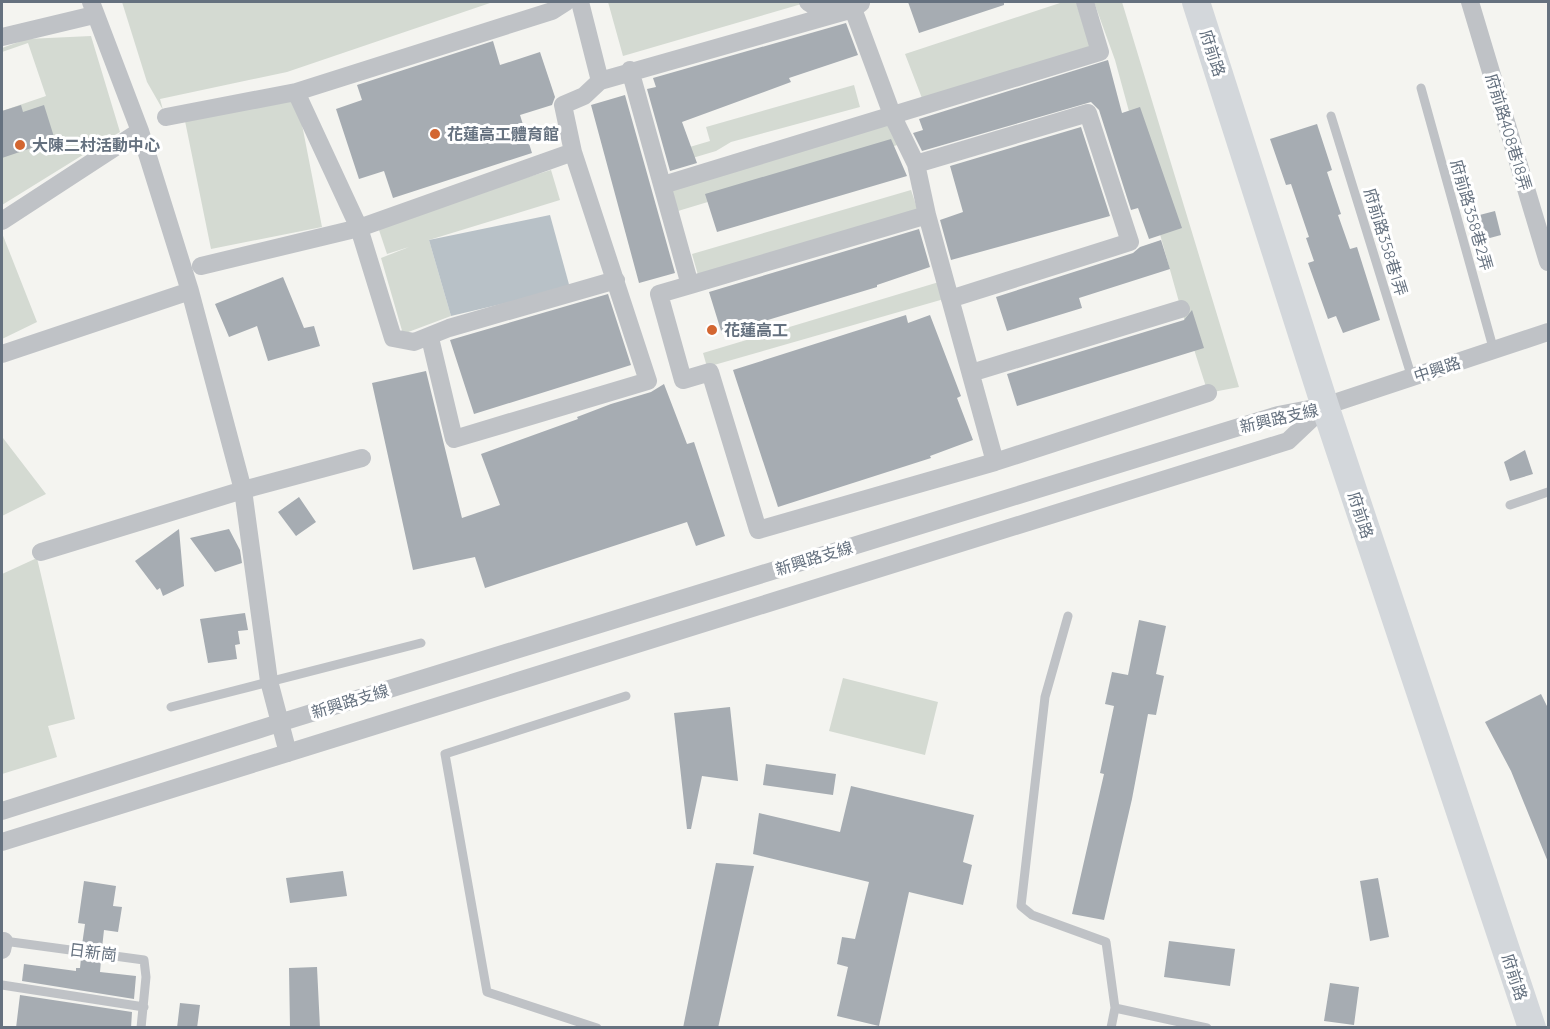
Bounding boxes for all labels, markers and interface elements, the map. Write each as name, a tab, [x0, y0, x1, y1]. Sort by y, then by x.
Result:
street label: 府前路	[1196, 27, 1230, 79]
street label: 府前路408巷18弄	[1482, 71, 1536, 193]
place label: 花蓮高工體育館	[447, 124, 559, 144]
marker: 花蓮高工體育館	[428, 127, 442, 141]
place label: 大陳二村活動中心	[32, 135, 160, 155]
marker: 大陳二村活動中心	[13, 138, 27, 152]
street label: 府前路358巷2弄	[1447, 157, 1497, 273]
street label: 府前路358巷1弄	[1360, 186, 1412, 298]
place label: 花蓮高工	[724, 320, 788, 340]
marker: 花蓮高工	[705, 323, 719, 337]
street label: 中興路	[1411, 352, 1463, 386]
street label: 新興路支線	[1238, 399, 1320, 437]
street label: 府前路	[1344, 489, 1378, 541]
street label: 新興路支線	[773, 537, 855, 579]
street label: 新興路支線	[309, 680, 391, 722]
street label: 日新崗	[68, 939, 118, 965]
street label: 府前路	[1498, 951, 1532, 1003]

